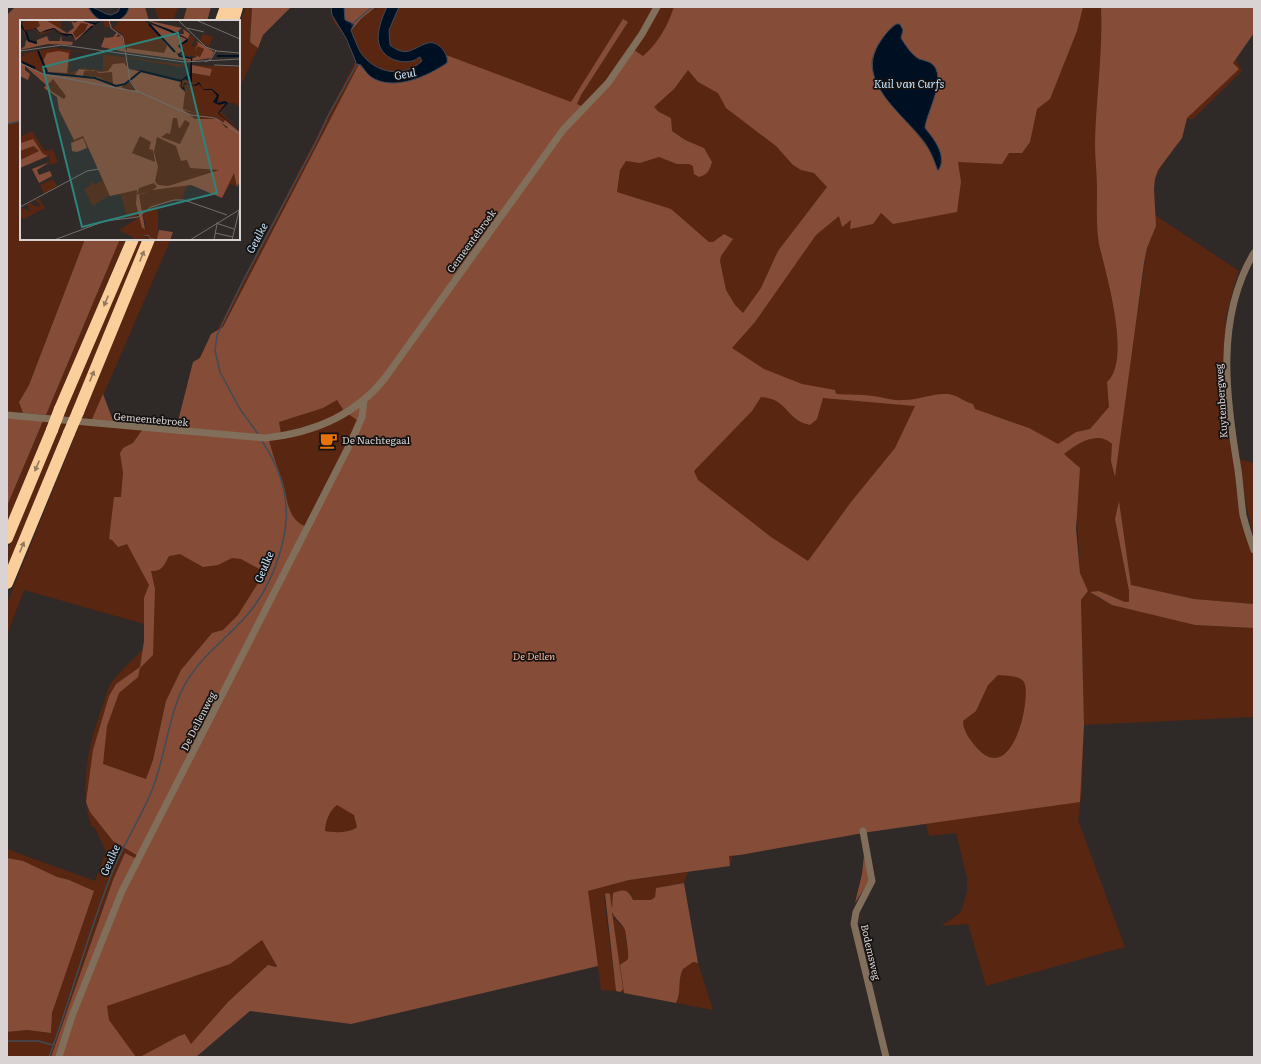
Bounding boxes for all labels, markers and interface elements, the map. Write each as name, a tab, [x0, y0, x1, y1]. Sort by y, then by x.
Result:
inset map	[20, 20, 240, 240]
water label: Geul	[393, 63, 418, 83]
water label: Kuil van Curfs	[874, 75, 944, 91]
street label: Gemeentebroek	[442, 205, 499, 276]
water label: Geulke	[241, 219, 271, 256]
one-way arrow	[139, 249, 145, 261]
one-way arrow	[103, 295, 109, 306]
street label: Kuytenbergweg	[1210, 363, 1231, 439]
one-way arrow	[90, 369, 96, 381]
street label: Gemeentebroek	[113, 408, 190, 429]
cafe icon: De Nachtegaal	[319, 430, 339, 450]
place label: De Nachtegaal	[342, 432, 411, 447]
one-way arrow	[34, 460, 40, 472]
one-way arrow	[19, 541, 25, 552]
water label: Geulke	[249, 548, 277, 585]
park label: De Dellen	[513, 648, 555, 663]
street label: De Dellenweg	[176, 688, 219, 753]
water label: Geulke	[95, 841, 123, 878]
street label: Bodemsweg	[858, 922, 885, 982]

